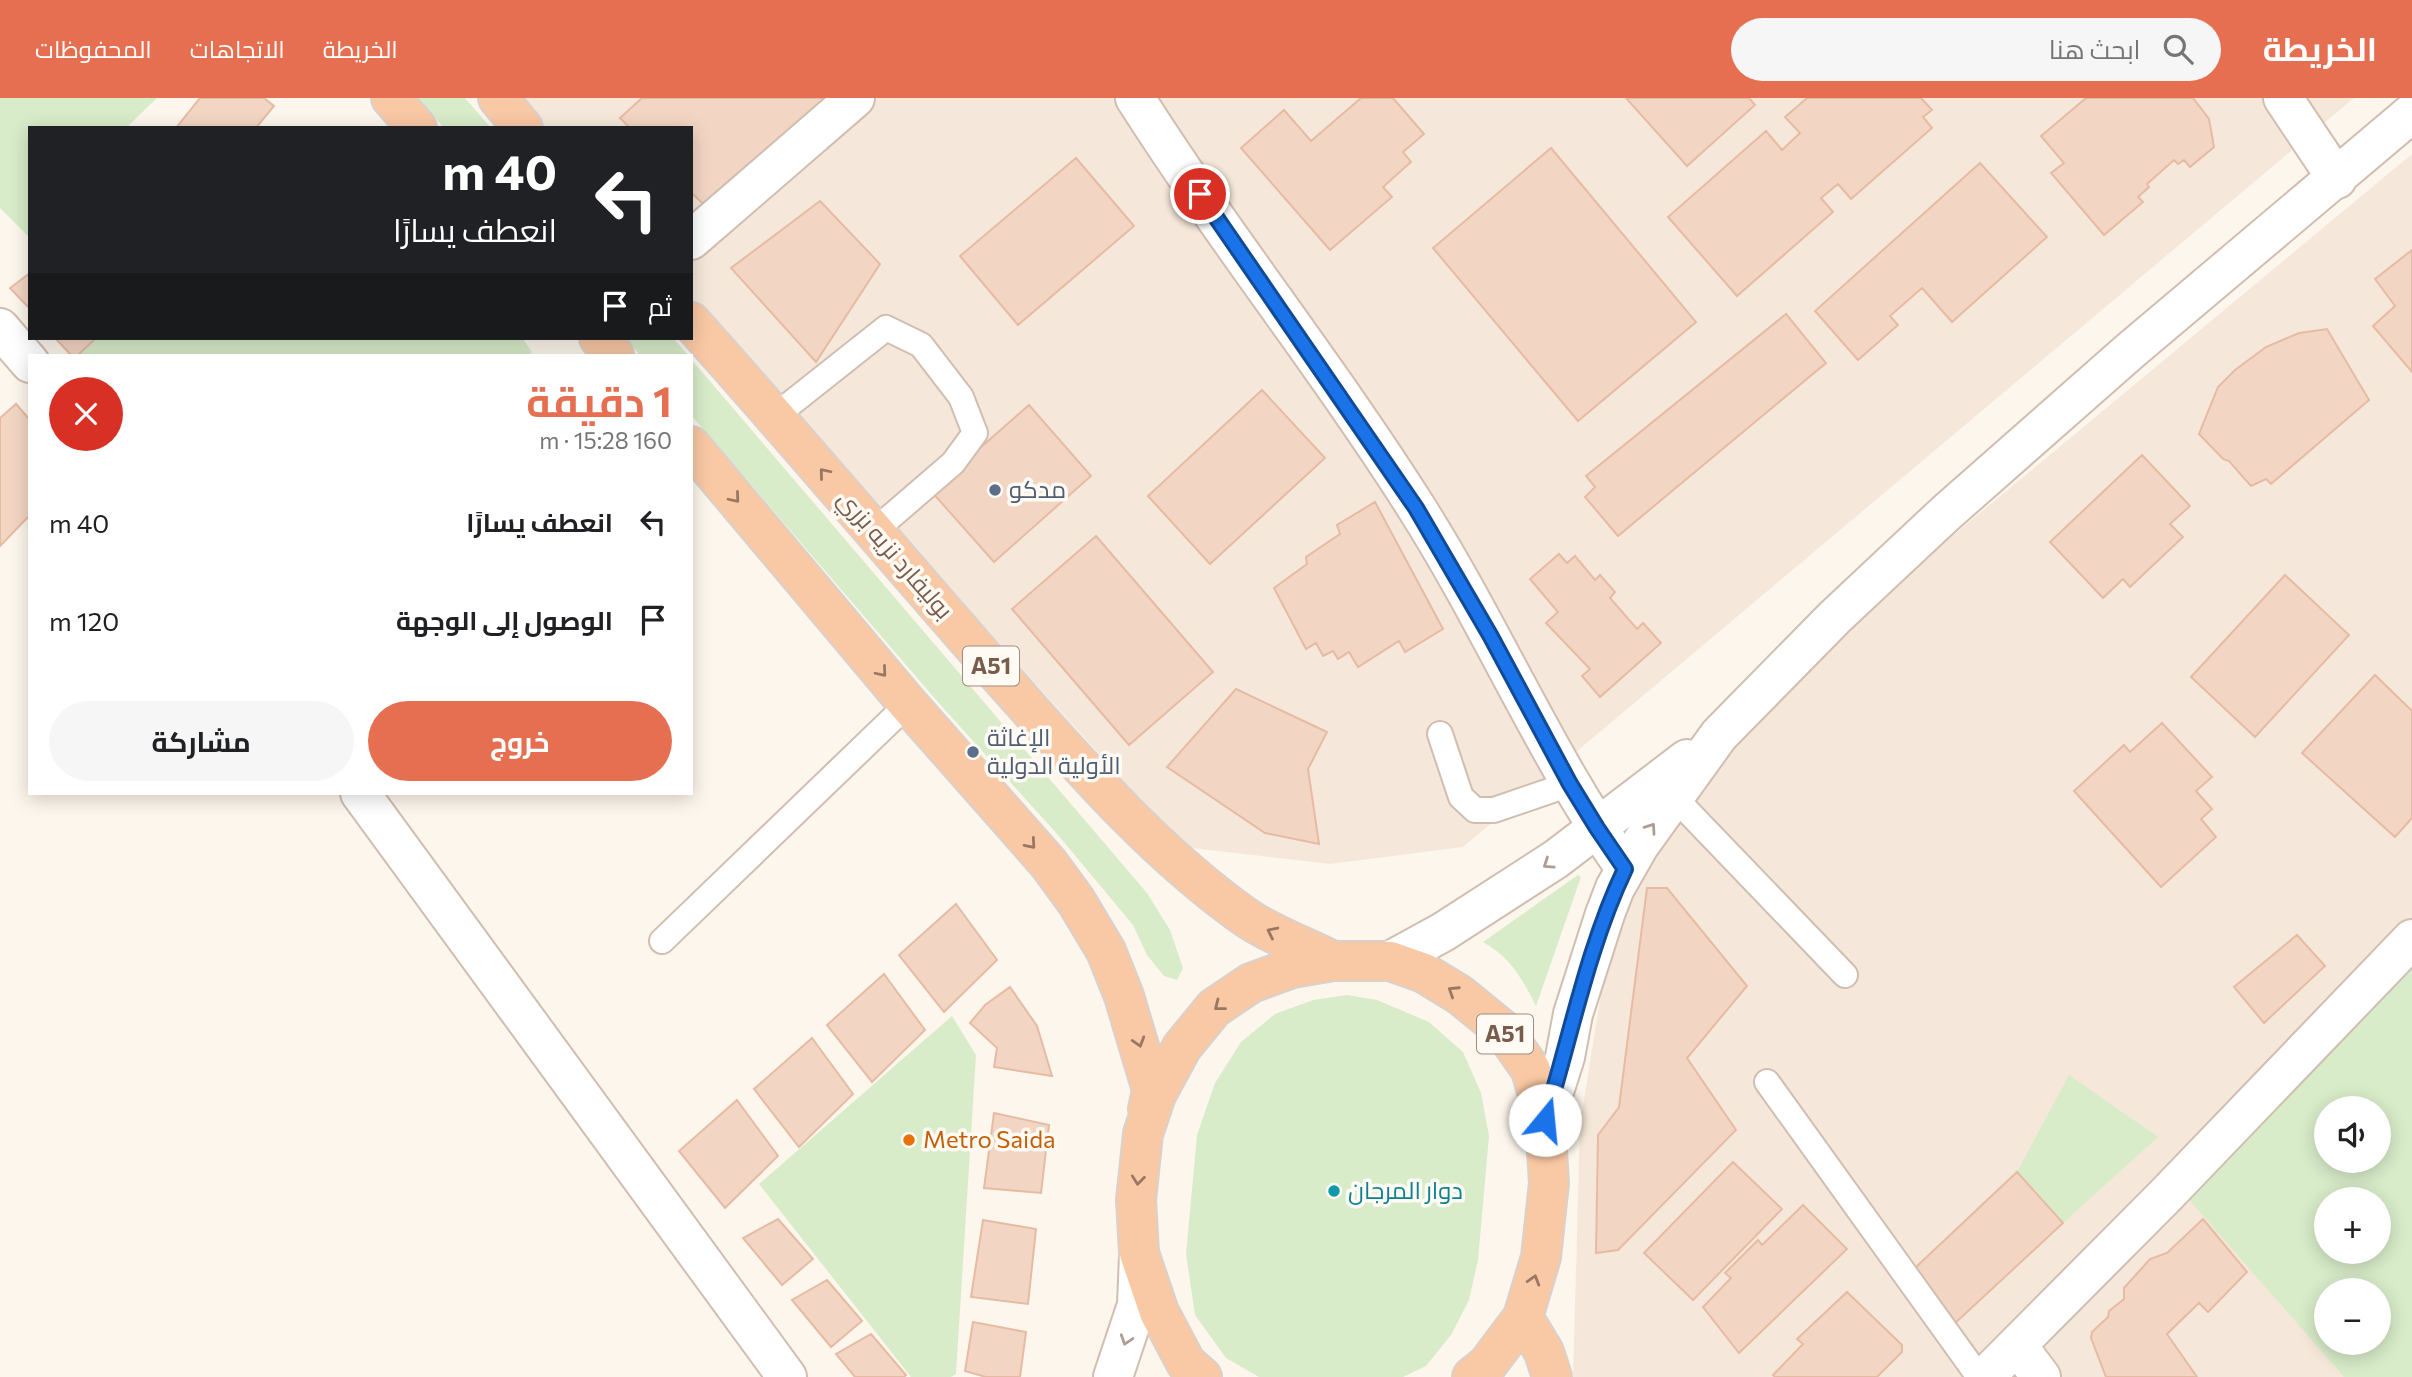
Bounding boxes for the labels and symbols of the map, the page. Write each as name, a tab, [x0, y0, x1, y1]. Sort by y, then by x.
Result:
pin	[1170, 164, 1230, 224]
one-way arrow	[819, 469, 832, 481]
place label: مدكو	[1009, 474, 1066, 503]
marker: مدكو	[987, 482, 1003, 498]
street label: بوليفارد نزيه بزري	[829, 484, 960, 627]
one-way arrow	[727, 490, 739, 503]
road number: A51	[963, 646, 1019, 686]
one-way arrow	[874, 664, 886, 677]
place label: الإغاثة الأولية الدولية	[987, 722, 1121, 779]
marker: الإغاثة الأولية الدولية	[965, 744, 981, 760]
one-way arrow	[1643, 823, 1656, 836]
one-way arrow	[1023, 836, 1035, 849]
one-way arrow	[1543, 856, 1556, 869]
one-way arrow	[1267, 926, 1279, 940]
one-way arrow	[1448, 986, 1461, 999]
one-way arrow	[1215, 997, 1227, 1010]
road number: A51	[1477, 1015, 1533, 1054]
one-way arrow	[1130, 1035, 1145, 1047]
position arrow	[1508, 1083, 1582, 1157]
place label: Metro Saida	[923, 1124, 1056, 1153]
marker: Metro Saida	[901, 1132, 917, 1148]
one-way arrow	[1131, 1175, 1146, 1186]
place label: دوار المرجان	[1348, 1175, 1463, 1205]
marker: دوار المرجان	[1326, 1183, 1342, 1199]
one-way arrow	[1526, 1275, 1540, 1287]
one-way arrow	[1119, 1333, 1134, 1345]

